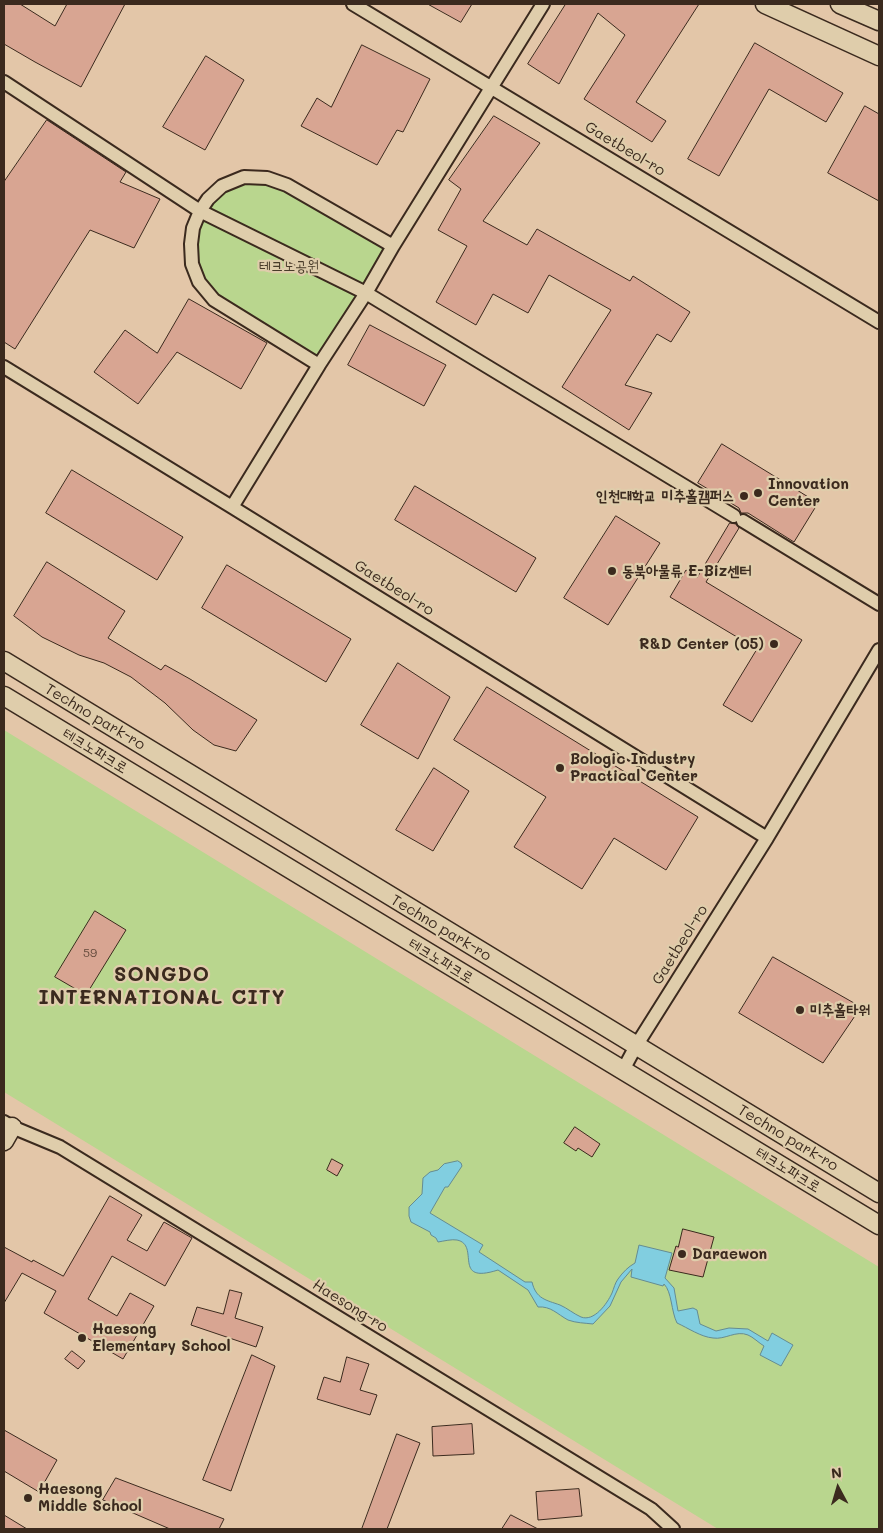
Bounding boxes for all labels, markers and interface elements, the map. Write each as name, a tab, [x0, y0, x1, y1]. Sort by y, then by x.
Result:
street label: Gaetbeol-ro	[582, 118, 668, 180]
park label: 테크노공원	[259, 257, 319, 275]
place label: Innovation Center	[768, 475, 849, 510]
place label: 인천대학교 미추홀캠퍼스	[596, 487, 734, 505]
marker: Innovation Center	[752, 487, 764, 499]
marker: 인천대학교 미추홀캠퍼스	[738, 490, 750, 502]
street label: Gaetbeol-ro	[351, 556, 437, 620]
place label: 동북아물류 E-Biz센터	[622, 562, 751, 580]
marker: 동북아물류 E-Biz센터	[606, 565, 618, 577]
place label: R&D Center (05)	[639, 635, 764, 653]
marker: R&D Center (05)	[768, 638, 780, 650]
street label: Techno park-ro	[42, 680, 148, 754]
street label: 테크노파크로	[59, 725, 131, 777]
place label: Bologic Industry Practical Center	[570, 750, 698, 785]
marker: Bologic Industry Practical Center	[554, 762, 566, 774]
street label: Techno park-ro	[388, 891, 494, 965]
street label: Gaetbeol-ro	[648, 902, 712, 988]
street label: 테크노파크로	[405, 935, 477, 987]
house number: 59	[83, 946, 97, 960]
district label: SONGDO INTERNATIONAL CITY	[36, 963, 288, 1010]
place label: 미추홀타워	[810, 1001, 870, 1019]
marker: 미추홀타워	[794, 1004, 806, 1016]
street label: Techno park-ro	[735, 1101, 841, 1175]
street label: 테크노파크로	[752, 1144, 824, 1196]
place label: Daraewon	[692, 1245, 767, 1263]
marker: Daraewon	[676, 1248, 688, 1260]
street label: Haesong-ro	[309, 1276, 391, 1336]
place label: Haesong Elementary School	[92, 1320, 231, 1355]
marker: Haesong Elementary School	[76, 1332, 88, 1344]
north arrow	[813, 1463, 863, 1513]
text: N	[830, 1463, 843, 1483]
place label: Haesong Middle School	[38, 1480, 142, 1515]
marker: Haesong Middle School	[22, 1492, 34, 1504]

